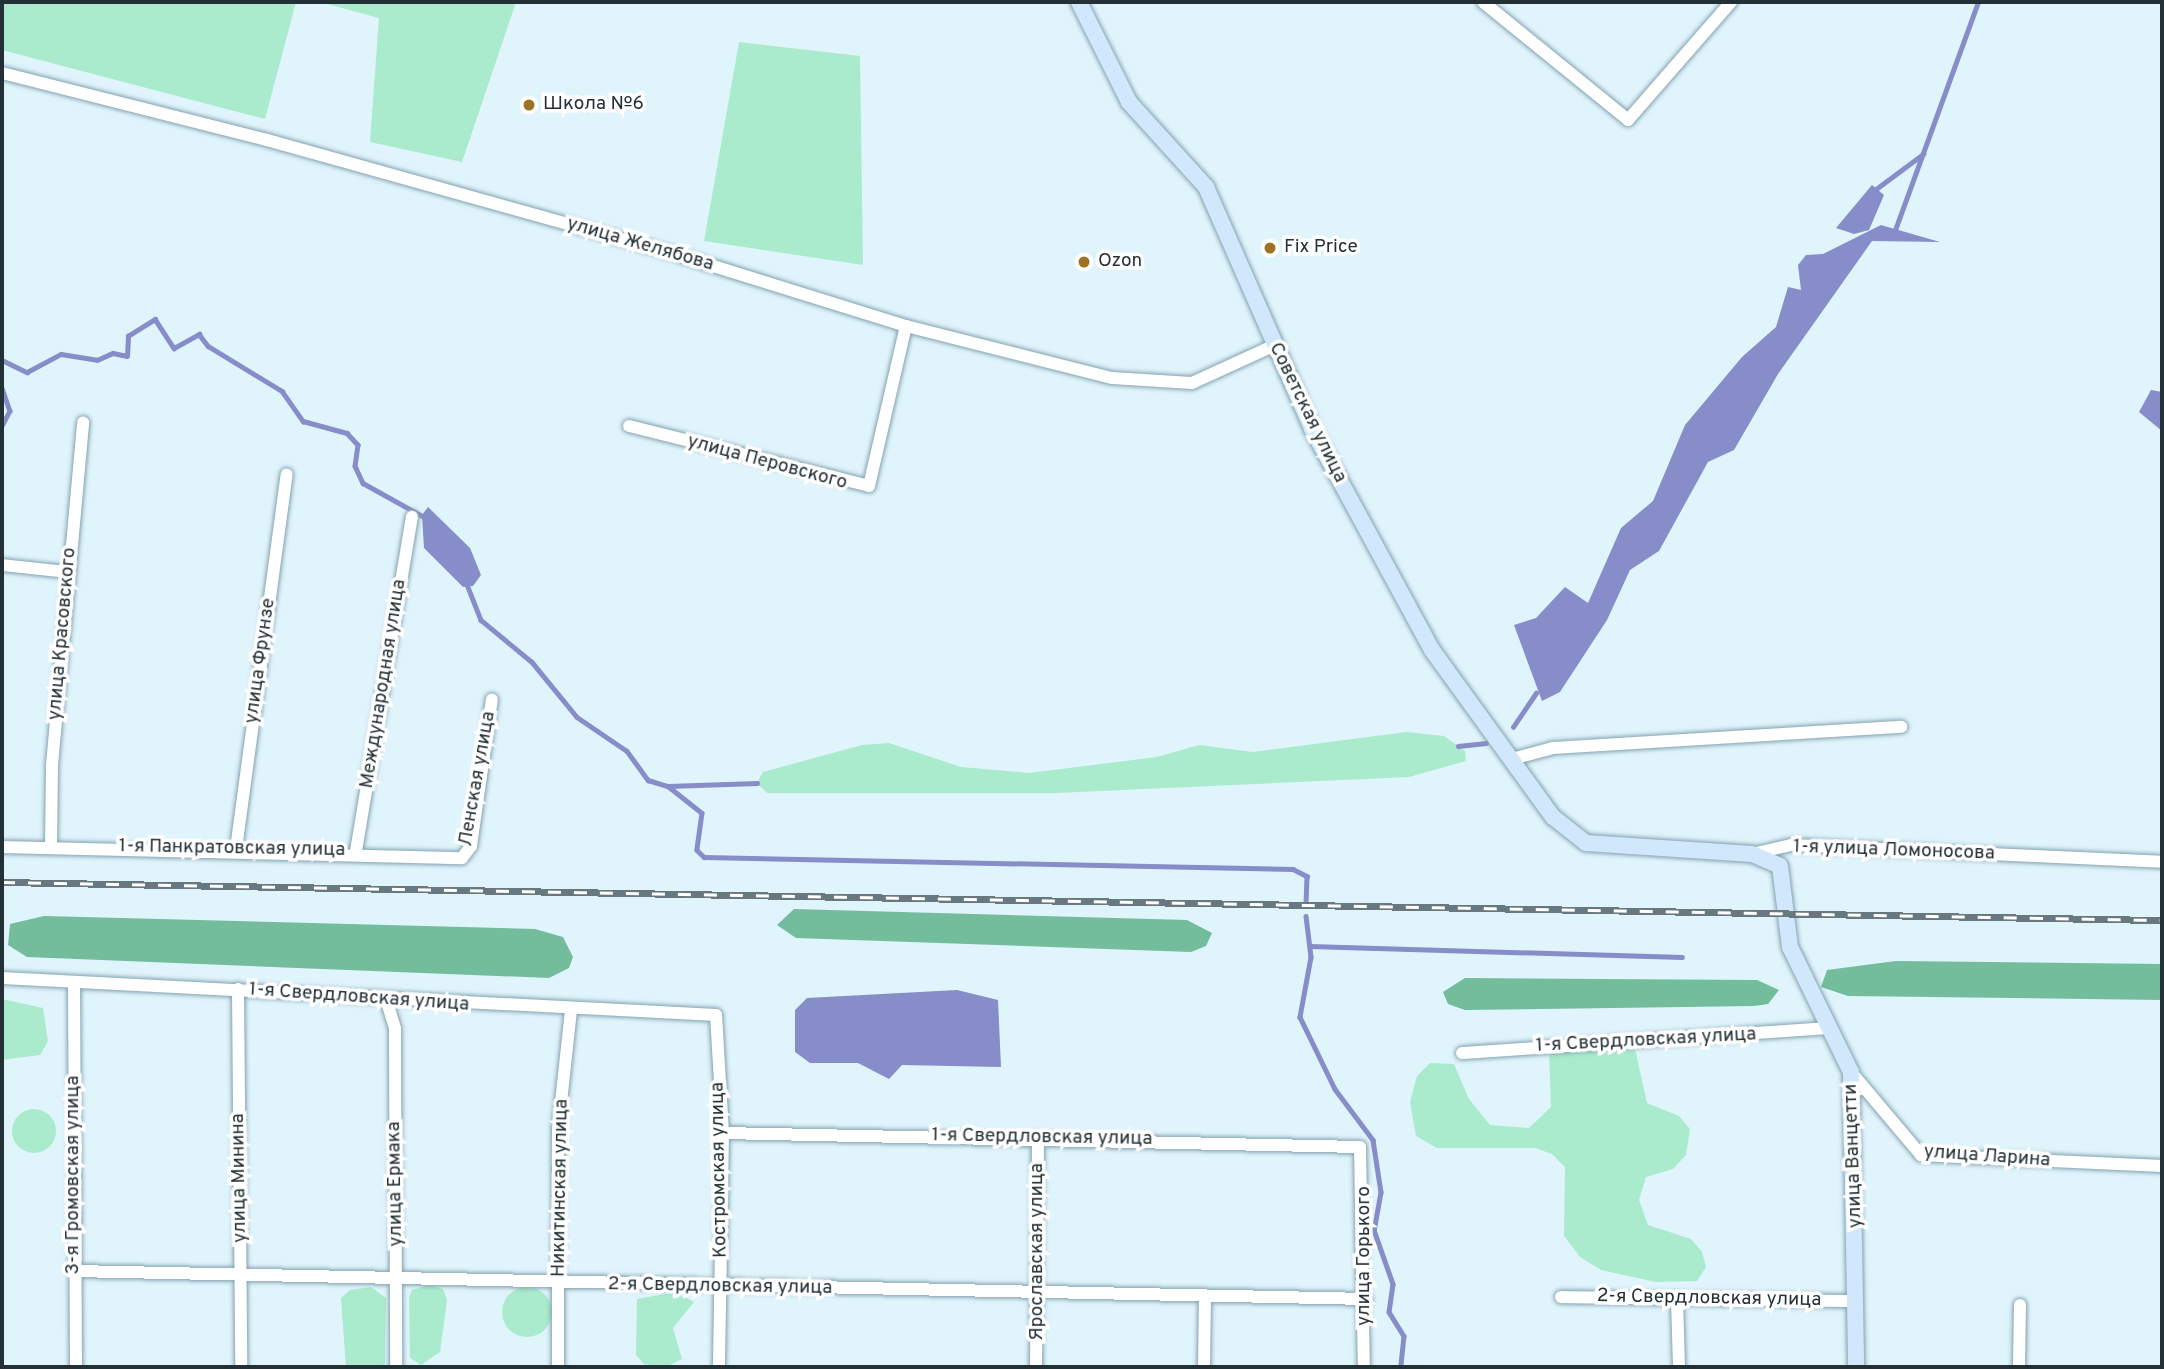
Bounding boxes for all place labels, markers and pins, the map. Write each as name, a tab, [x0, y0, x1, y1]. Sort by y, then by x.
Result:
place label: Школа №6	[543, 94, 644, 116]
marker: Школа №6	[521, 97, 537, 113]
place label: Fix Price	[1284, 237, 1358, 259]
marker: Fix Price	[1262, 240, 1278, 256]
place label: Ozon	[1098, 251, 1142, 273]
marker: Ozon	[1076, 254, 1092, 270]

